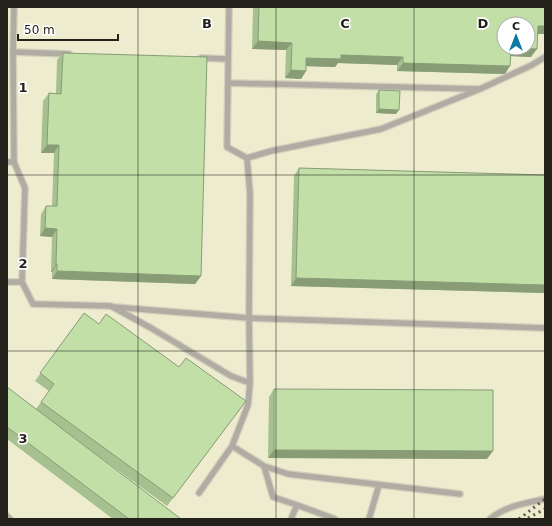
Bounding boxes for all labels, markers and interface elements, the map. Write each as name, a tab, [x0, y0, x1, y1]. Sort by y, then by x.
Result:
scale bar	[18, 16, 118, 42]
text: B	[202, 16, 212, 31]
text: C	[340, 16, 350, 31]
text: D	[478, 16, 489, 31]
north arrow	[496, 16, 536, 56]
text: С	[512, 20, 520, 33]
text: 50 m	[24, 23, 55, 37]
text: 1	[18, 80, 28, 95]
text: 2	[18, 256, 28, 271]
text: 3	[18, 431, 28, 446]

